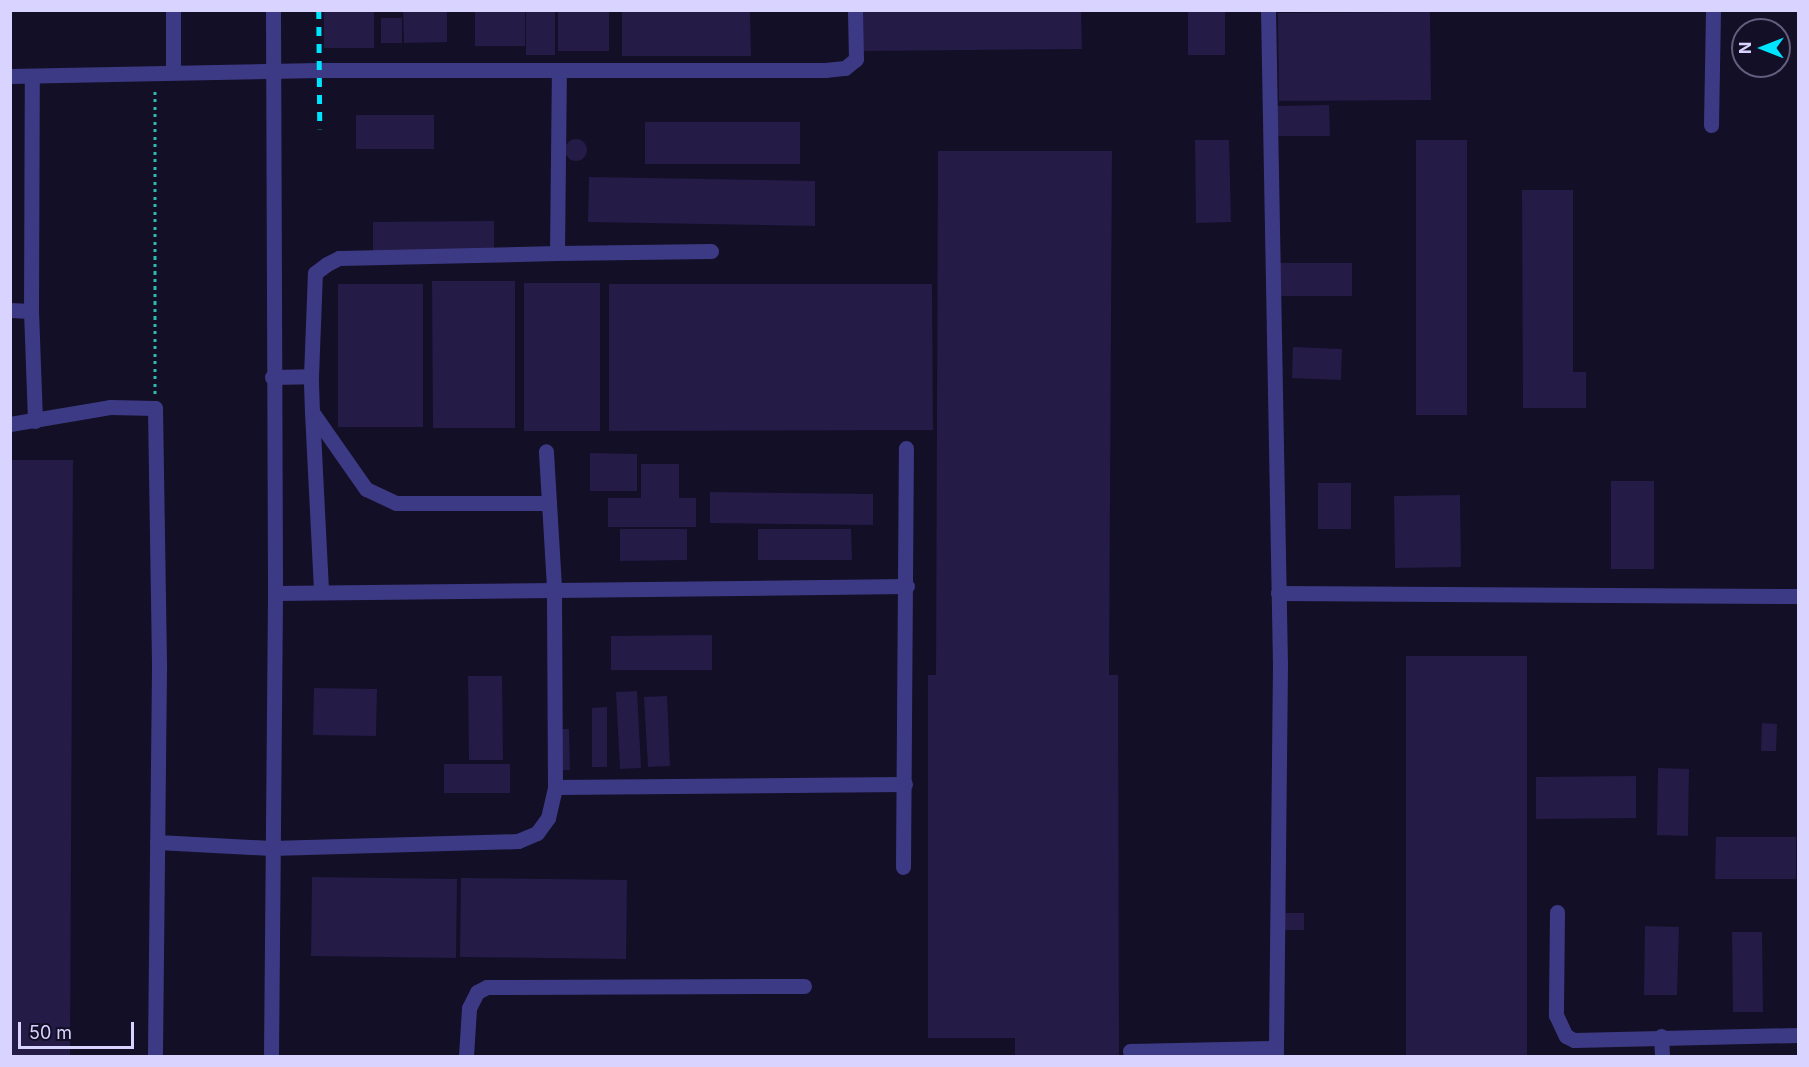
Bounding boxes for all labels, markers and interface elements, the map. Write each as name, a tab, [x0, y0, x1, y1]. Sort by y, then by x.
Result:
north arrow	[1731, 18, 1791, 78]
text: N	[1735, 42, 1755, 54]
scale bar	[21, 1010, 136, 1048]
text: 50 m	[29, 1022, 72, 1043]

